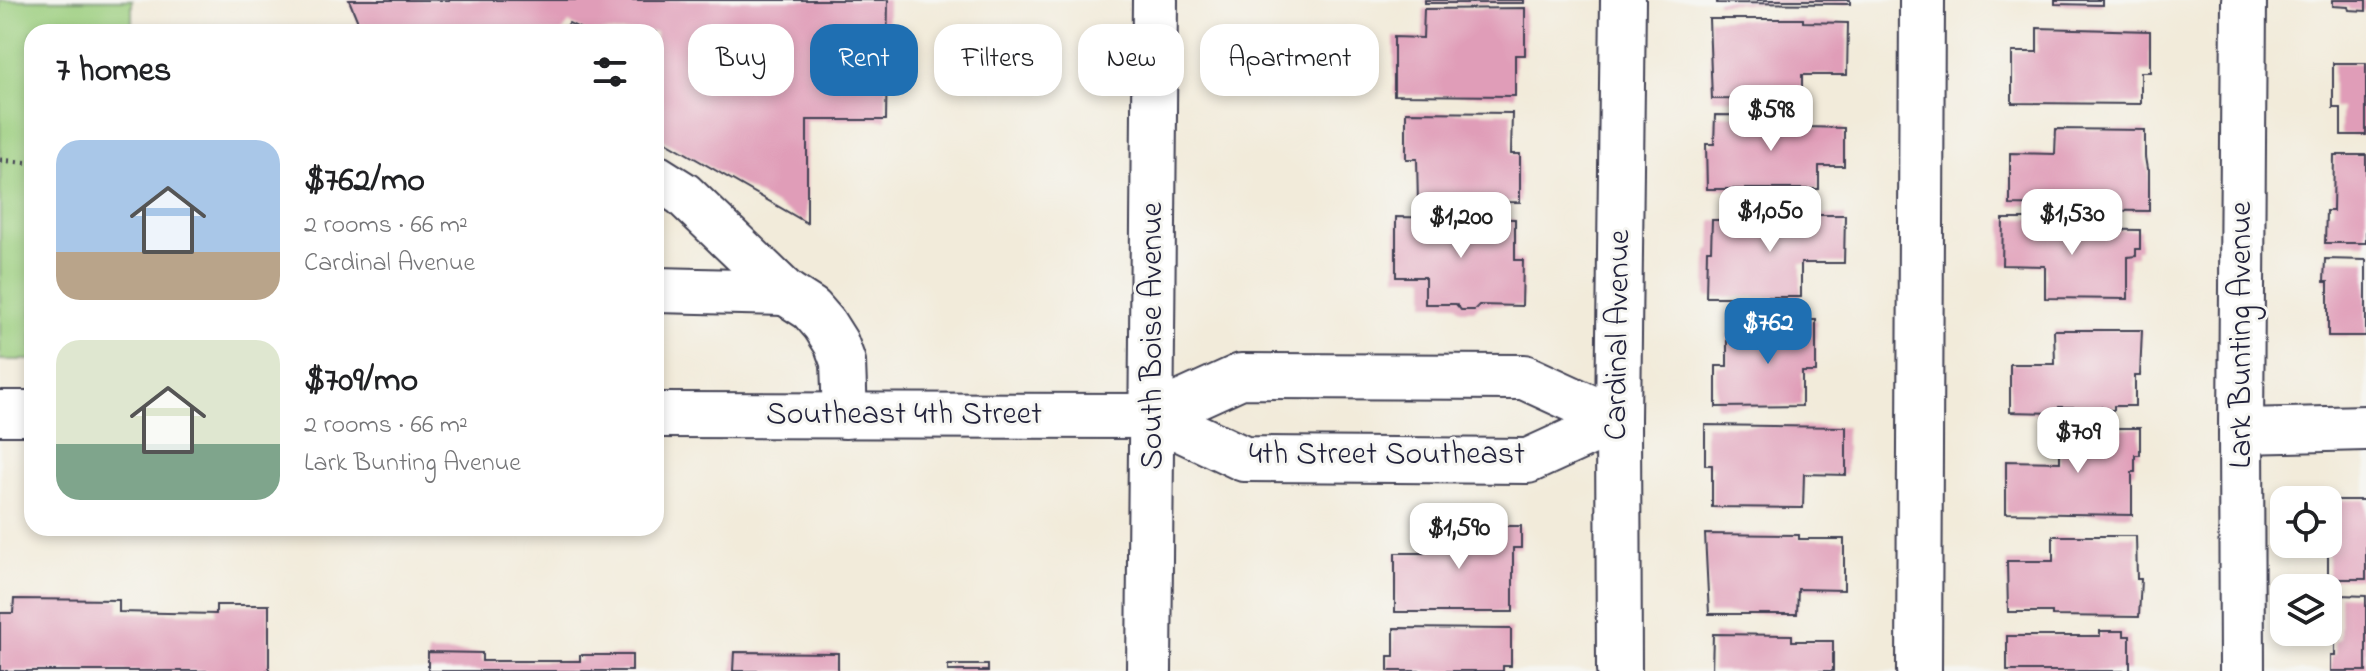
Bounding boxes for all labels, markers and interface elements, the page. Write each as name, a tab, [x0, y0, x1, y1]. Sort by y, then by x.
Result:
chip: Buy	[688, 24, 794, 96]
chip: Rent	[810, 24, 918, 96]
chip: Filters	[934, 24, 1062, 96]
chip: New	[1078, 24, 1184, 96]
chip: Apartment	[1200, 24, 1379, 96]
text: 7 homes	[56, 47, 171, 97]
icon: filters	[588, 50, 632, 94]
pin: $598	[1724, 85, 1818, 153]
text: $598	[1747, 92, 1795, 130]
text: $762/mo	[304, 157, 425, 207]
icon: home	[120, 172, 216, 268]
pin: $1,050	[1705, 186, 1835, 254]
pin: $1,530	[2007, 189, 2137, 257]
pin: $1,200	[1396, 192, 1526, 260]
text: $1,050	[1737, 193, 1803, 231]
text: $1,530	[2039, 196, 2105, 234]
text: $1,200	[1429, 199, 1493, 237]
street label: Lark Bunting Avenue	[2219, 201, 2266, 468]
street label: South Boise Avenue	[1130, 202, 1177, 470]
text: 2 rooms · 66 m²	[304, 207, 468, 245]
street label: Cardinal Avenue	[1594, 229, 1644, 441]
text: Cardinal Avenue	[304, 245, 475, 283]
pin: $762	[1721, 298, 1815, 366]
text: $762	[1743, 305, 1793, 343]
text: $709/mo	[304, 357, 418, 407]
icon: home	[120, 372, 216, 468]
street label: Southeast 4th Street	[766, 392, 1042, 439]
text: 2 rooms · 66 m²	[304, 407, 468, 445]
pin: $709	[2031, 407, 2125, 475]
text: $709	[2055, 414, 2101, 452]
street label: 4th Street Southeast	[1249, 432, 1525, 479]
text: Lark Bunting Avenue	[304, 445, 521, 483]
map controls	[2270, 486, 2342, 646]
button: locate	[2270, 486, 2342, 558]
pin: $1,590	[1394, 503, 1524, 571]
text: $1,590	[1428, 510, 1490, 548]
button: layers	[2270, 574, 2342, 646]

